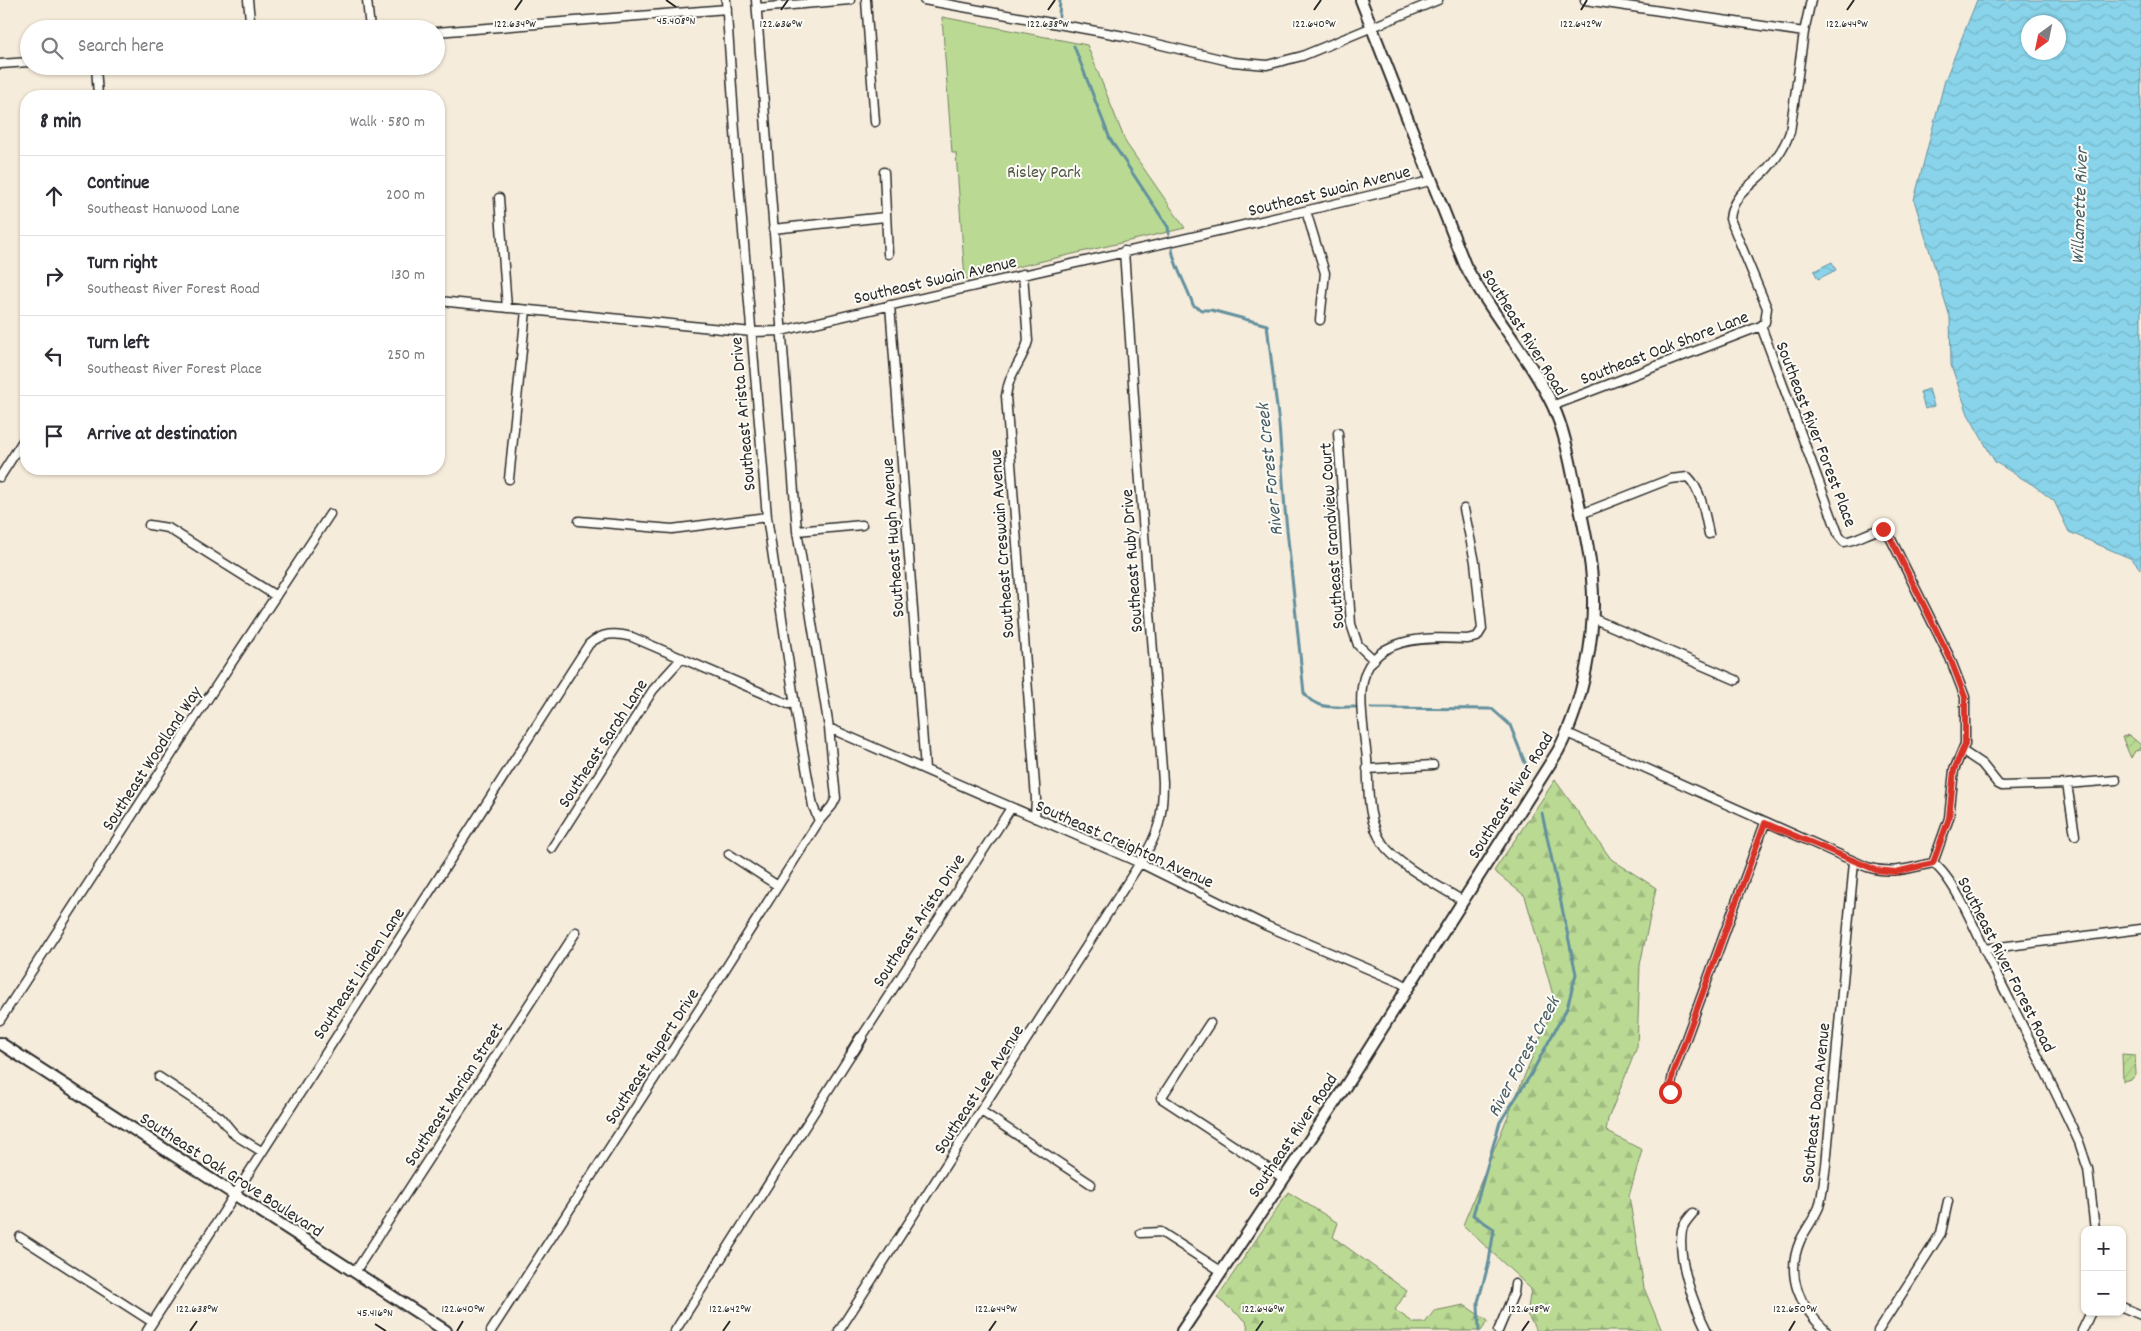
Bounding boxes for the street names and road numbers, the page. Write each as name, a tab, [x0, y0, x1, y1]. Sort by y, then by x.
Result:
street label: Southeast Swain Avenue	[1246, 160, 1413, 225]
street label: Southeast Swain Avenue	[852, 251, 1019, 312]
street label: Southeast River Road	[1474, 265, 1572, 402]
street label: Southeast Oak Shore Lane	[1577, 306, 1753, 393]
street label: Southeast Arista Drive	[725, 336, 764, 492]
street label: Southeast River Forest Place	[1768, 339, 1862, 531]
street label: Southeast Grandview Court	[1314, 441, 1352, 630]
street label: Southeast Creswain Avenue	[984, 448, 1023, 639]
street label: Southeast Hugh Avenue	[876, 457, 913, 618]
street label: Southeast Ruby Drive	[1116, 488, 1151, 633]
street label: Southeast Sarah Lane	[553, 675, 655, 814]
street label: Southeast Woodland Way	[97, 682, 210, 837]
street label: Southeast River Road	[1463, 728, 1561, 865]
street label: Southeast Creighton Avenue	[1031, 795, 1217, 896]
street label: Southeast Arista Drive	[868, 850, 973, 993]
street label: Southeast River Forest Road	[1950, 873, 2060, 1057]
street label: Southeast Linden Lane	[308, 903, 412, 1045]
street label: Southeast Rupert Drive	[600, 984, 707, 1130]
street label: Southeast Marian Street	[399, 1018, 511, 1172]
street label: Southeast Lee Avenue	[929, 1021, 1031, 1160]
street label: Southeast Dana Avenue	[1797, 1022, 1838, 1185]
street label: Southeast River Road	[1243, 1069, 1345, 1204]
street label: Southeast Oak Grove Boulevard	[134, 1107, 327, 1245]

